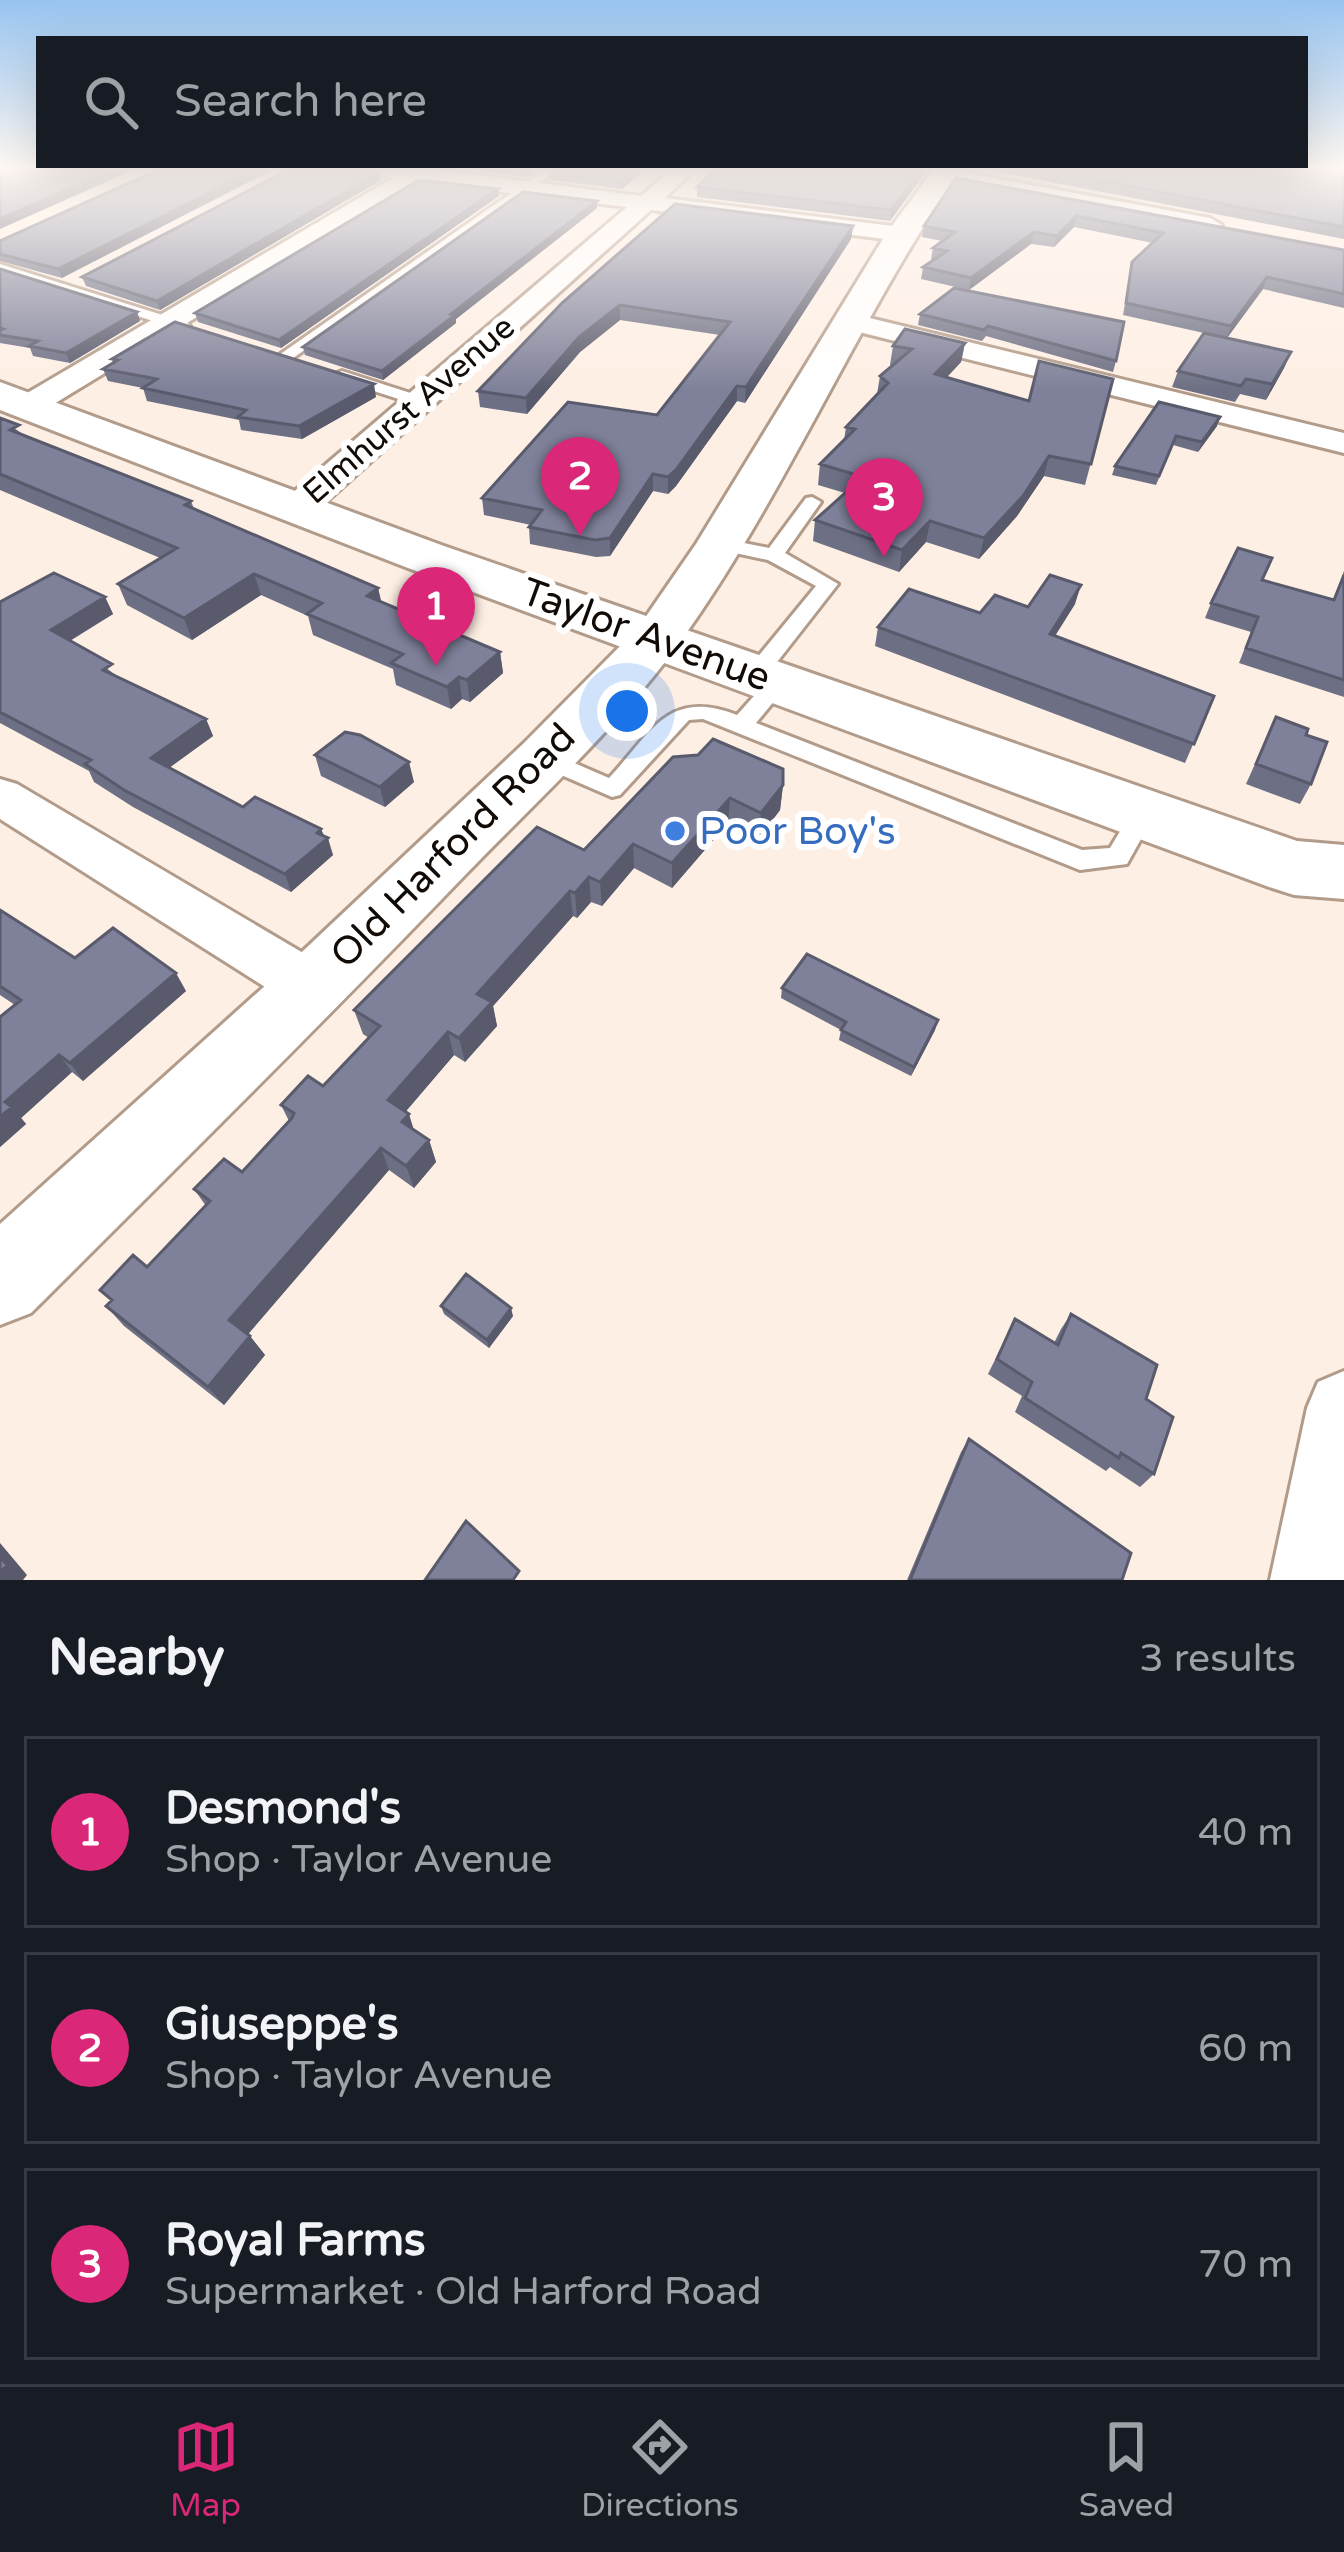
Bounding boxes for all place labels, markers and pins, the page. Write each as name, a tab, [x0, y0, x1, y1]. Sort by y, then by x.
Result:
pin: 2	[541, 437, 619, 536]
pin: 3	[845, 458, 923, 557]
pin: 1	[397, 567, 475, 666]
place label: Poor Boy's	[699, 808, 896, 855]
marker: Poor Boy's	[662, 818, 688, 844]

